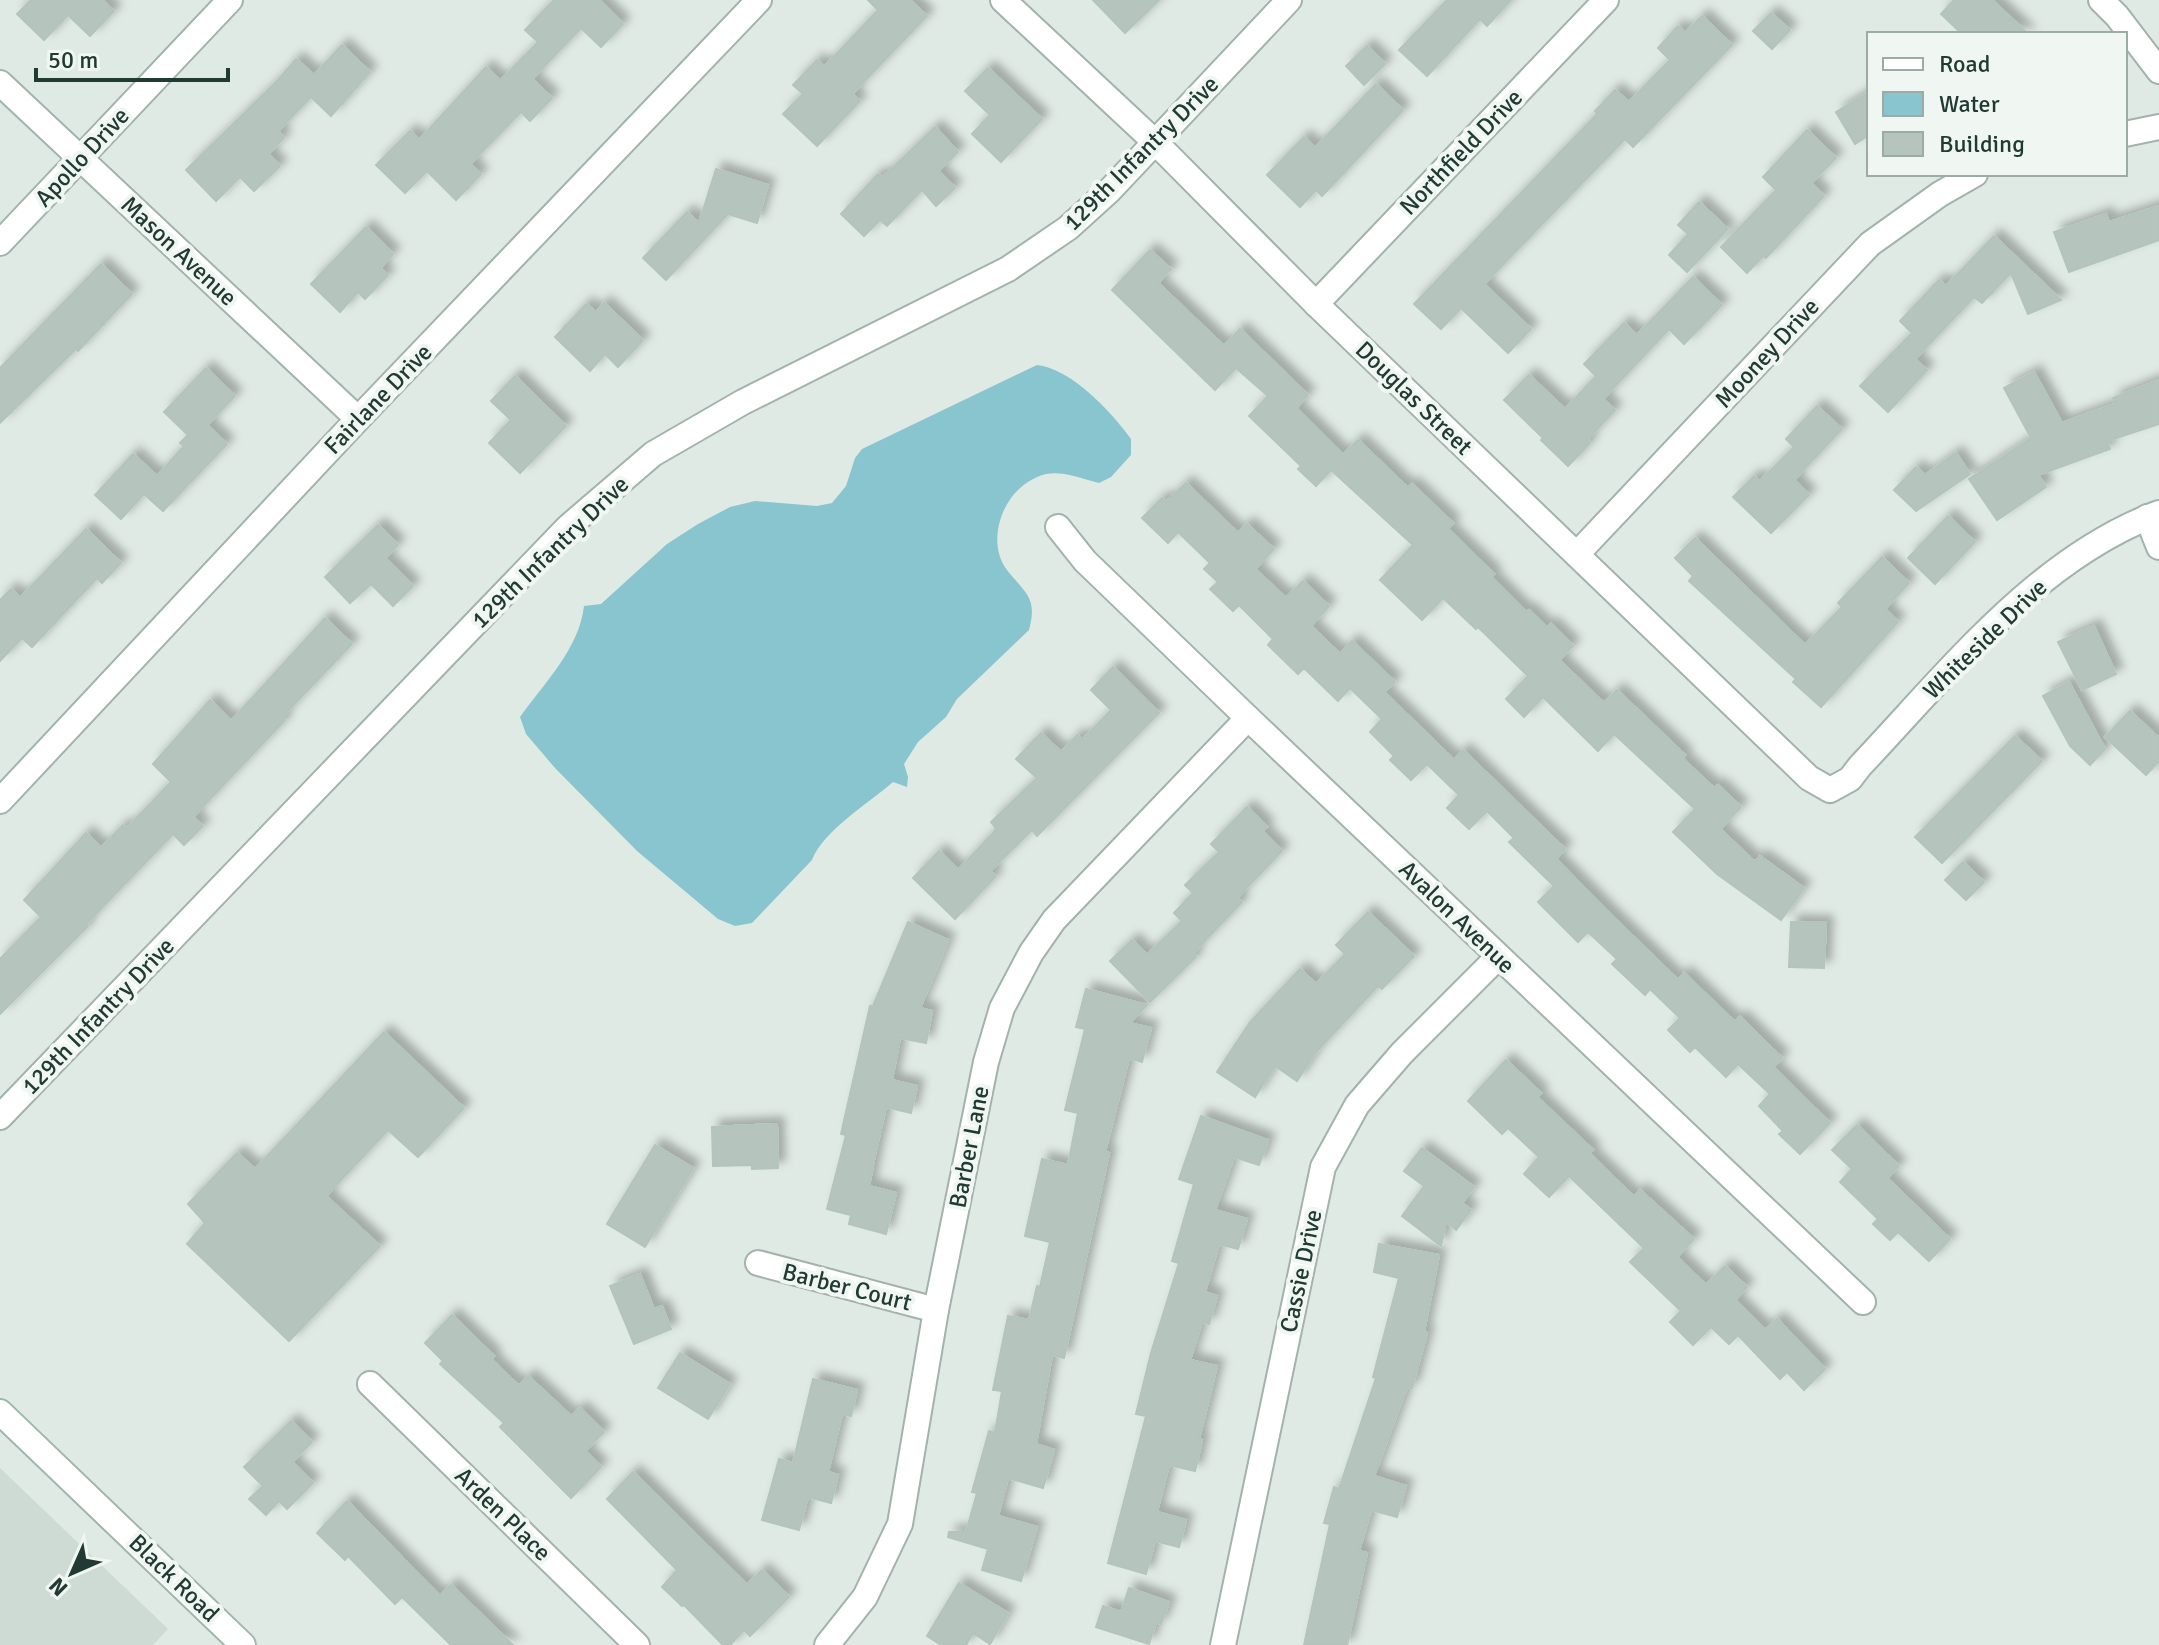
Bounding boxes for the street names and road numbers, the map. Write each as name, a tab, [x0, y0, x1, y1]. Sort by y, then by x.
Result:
street label: 129th Infantry Drive	[1057, 69, 1225, 237]
street label: Northfield Drive	[1393, 83, 1529, 221]
street label: Apollo Drive	[28, 101, 136, 213]
street label: Mason Avenue	[115, 190, 243, 312]
street label: Mooney Drive	[1709, 292, 1825, 414]
street label: Douglas Street	[1349, 335, 1479, 461]
street label: Fairlane Drive	[318, 337, 438, 461]
street label: 129th Infantry Drive	[465, 469, 635, 635]
street label: Whiteside Drive	[1917, 572, 2053, 706]
street label: Avalon Avenue	[1393, 854, 1521, 980]
street label: 129th Infantry Drive	[15, 931, 181, 1101]
street label: Barber Lane	[942, 1083, 996, 1211]
street label: Cassie Drive	[1273, 1207, 1329, 1335]
street label: Barber Court	[779, 1256, 915, 1318]
street label: Arden Place	[449, 1461, 557, 1567]
street label: Black Road	[123, 1528, 225, 1628]

